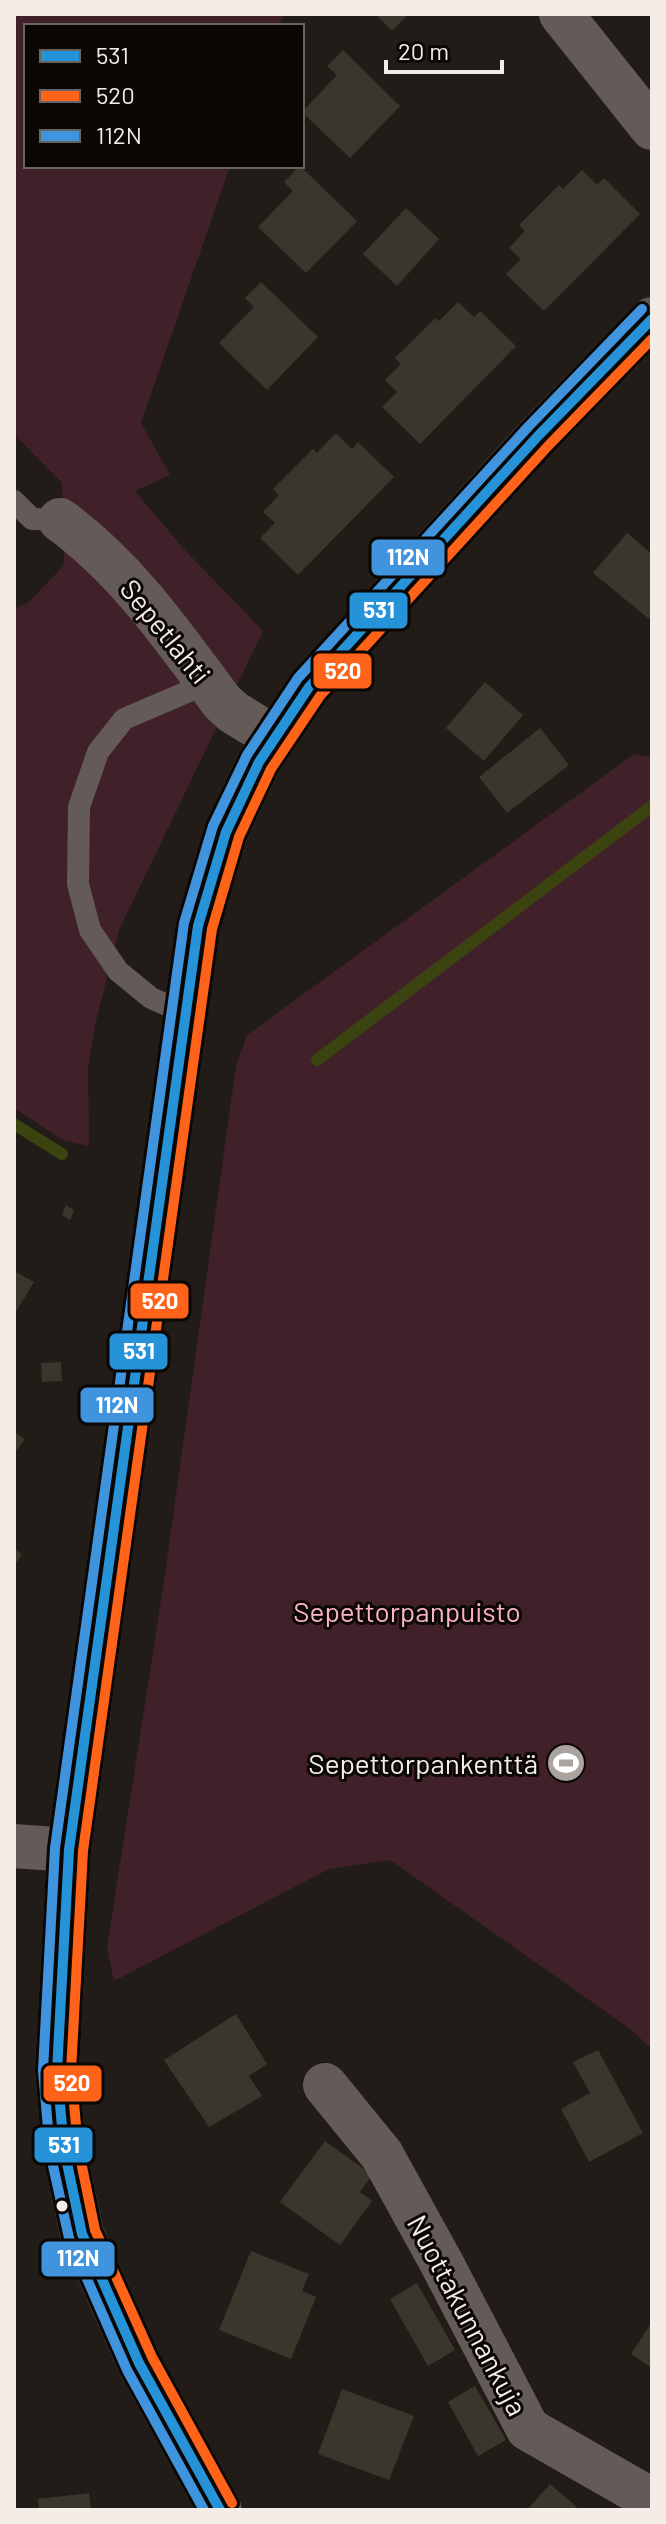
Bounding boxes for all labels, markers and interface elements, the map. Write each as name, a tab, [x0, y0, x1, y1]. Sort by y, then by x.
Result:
legend	[24, 24, 304, 168]
scale bar	[386, 24, 502, 74]
text: 20 m	[398, 36, 449, 65]
text: 531	[96, 40, 129, 69]
text: 520	[96, 80, 135, 109]
text: 112N	[96, 120, 142, 149]
line badge: 112N	[370, 538, 446, 577]
text: 112N	[387, 543, 429, 569]
street label: Sepetlahti	[114, 572, 218, 690]
line badge: 531	[348, 591, 409, 630]
text: 531	[363, 596, 395, 622]
line badge: 520	[312, 652, 373, 690]
text: 520	[325, 657, 361, 683]
line badge: 520	[129, 1282, 190, 1320]
text: 520	[142, 1287, 178, 1313]
line badge: 531	[108, 1332, 169, 1371]
text: 531	[123, 1337, 155, 1363]
line badge: 112N	[79, 1386, 155, 1424]
text: 112N	[96, 1391, 138, 1417]
park label: Sepettorpanpuisto	[293, 1594, 521, 1628]
sports icon: Sepettorpankenttä	[545, 1742, 587, 1784]
place label: Sepettorpankenttä	[308, 1746, 538, 1780]
line badge: 520	[42, 2064, 103, 2103]
text: 520	[54, 2069, 90, 2095]
line badge: 531	[33, 2126, 94, 2164]
text: 531	[48, 2131, 80, 2157]
unlabelled marker	[54, 2198, 70, 2214]
street label: Nuottakunnankuja	[401, 2209, 535, 2421]
line badge: 112N	[40, 2240, 116, 2278]
text: 112N	[57, 2244, 99, 2270]

